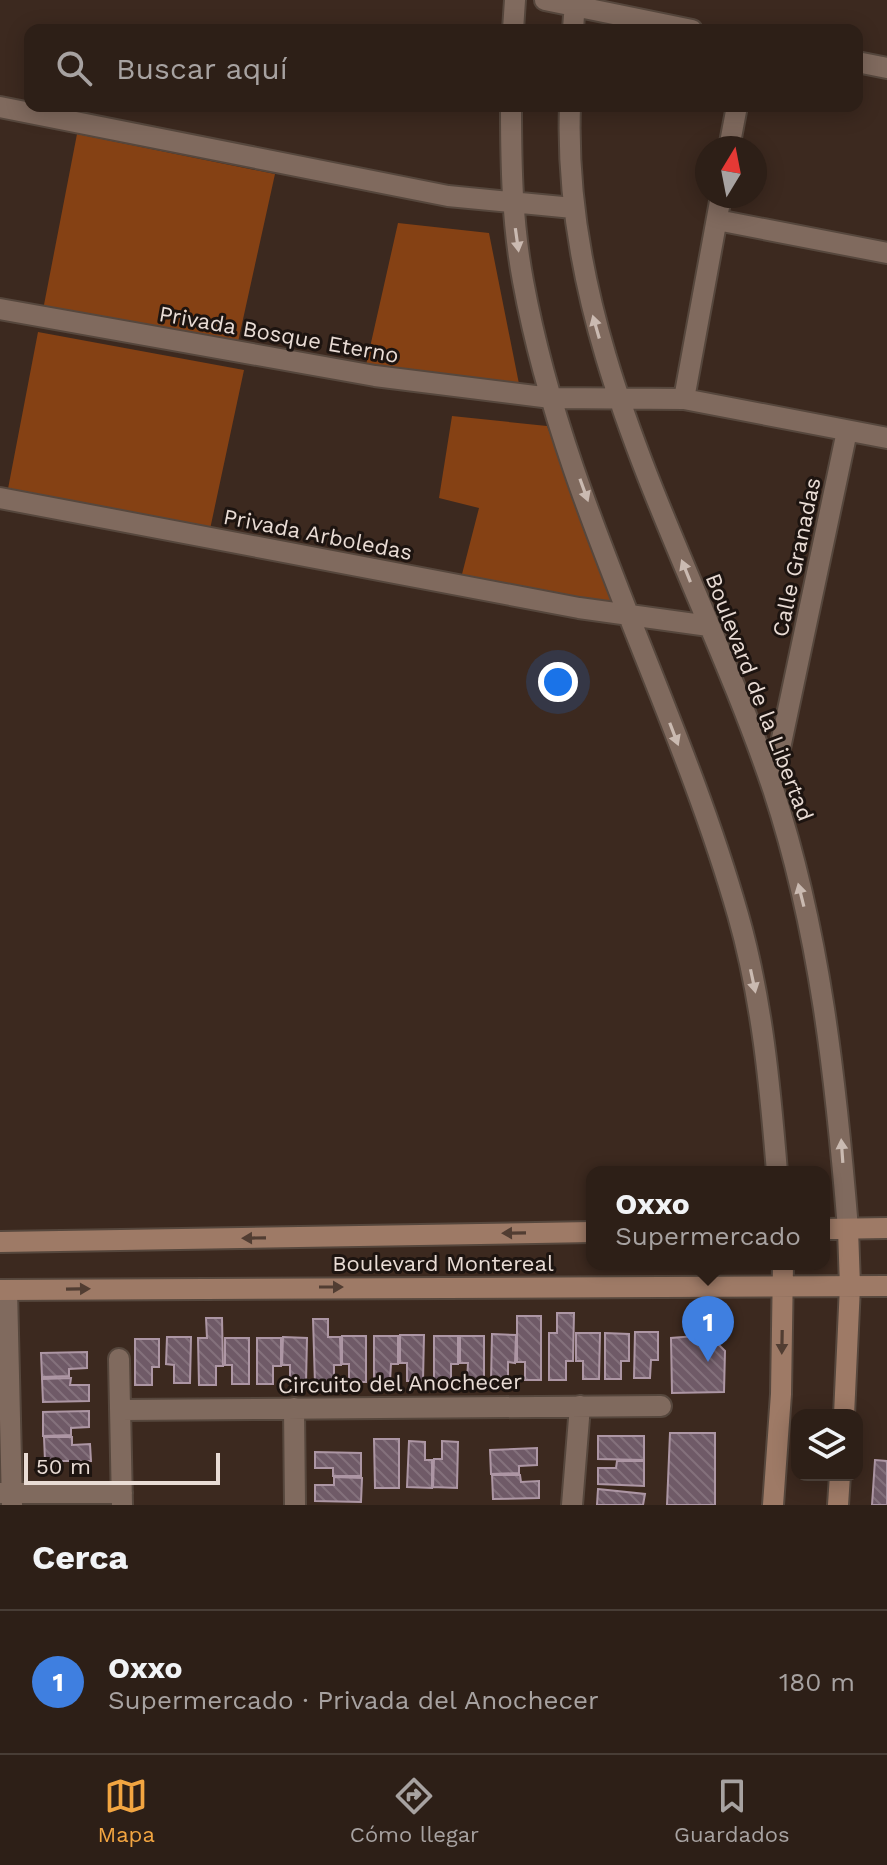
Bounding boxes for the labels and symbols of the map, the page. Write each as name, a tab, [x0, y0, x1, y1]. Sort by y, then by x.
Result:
north arrow	[695, 136, 767, 208]
one-way arrow	[511, 227, 524, 252]
street label: Privada Bosque Eterno	[157, 301, 401, 368]
one-way arrow	[589, 315, 602, 339]
street label: Calle Granadas	[767, 475, 826, 639]
one-way arrow	[578, 478, 590, 502]
street label: Privada Arboledas	[221, 504, 415, 565]
one-way arrow	[680, 559, 693, 583]
street label: Boulevard de la Libertad	[701, 570, 818, 825]
your location	[538, 662, 578, 702]
one-way arrow	[668, 722, 681, 746]
one-way arrow	[794, 882, 806, 907]
one-way arrow	[747, 969, 760, 994]
one-way arrow	[835, 1138, 848, 1163]
one-way arrow	[501, 1227, 526, 1240]
one-way arrow	[241, 1232, 266, 1244]
street label: Boulevard Montereal	[332, 1251, 554, 1276]
one-way arrow	[319, 1281, 344, 1293]
one-way arrow	[66, 1283, 91, 1295]
pin: 1	[682, 1296, 734, 1362]
one-way arrow	[776, 1330, 789, 1355]
street label: Circuito del Anochecer	[278, 1369, 522, 1398]
scale bar	[24, 1449, 220, 1485]

